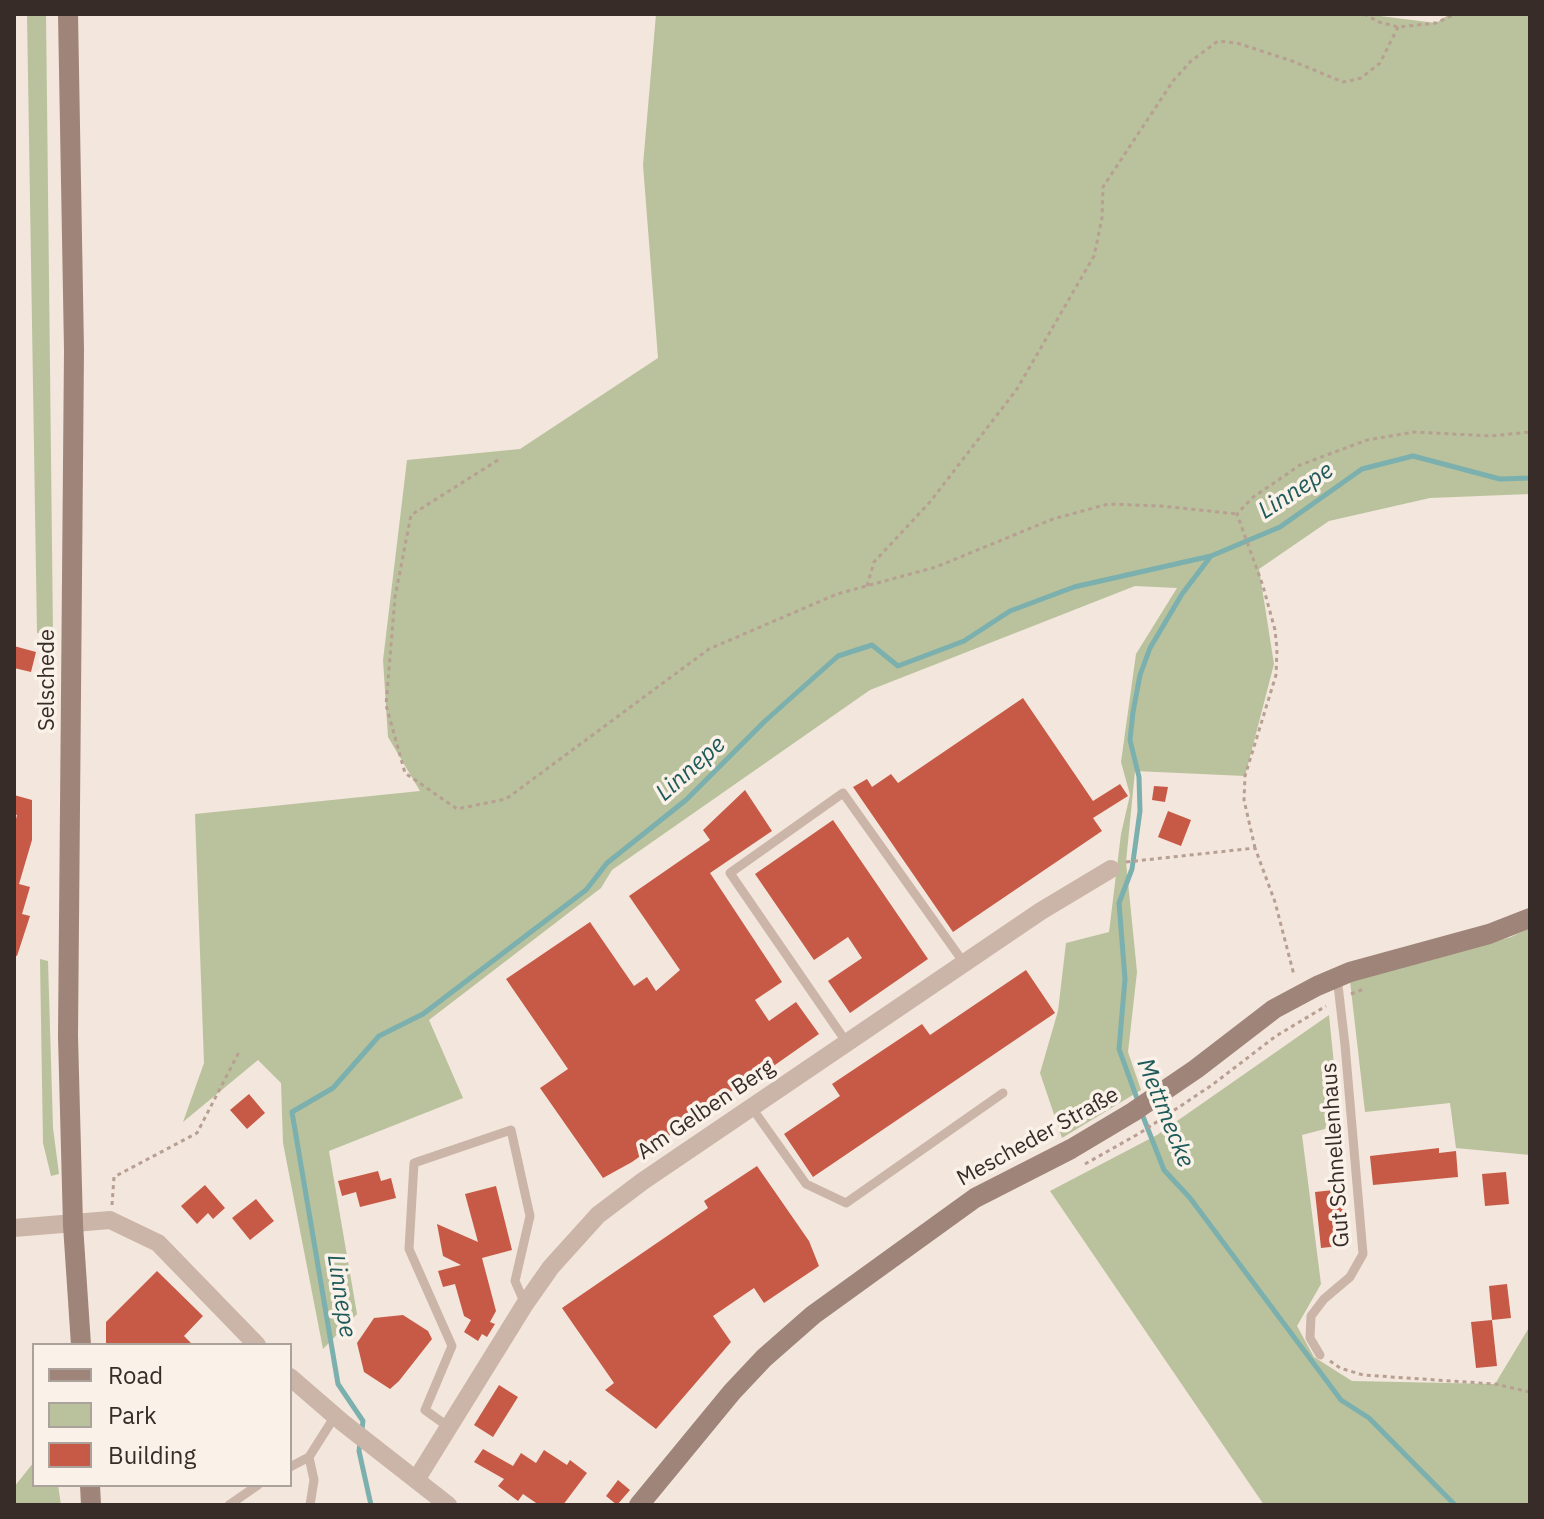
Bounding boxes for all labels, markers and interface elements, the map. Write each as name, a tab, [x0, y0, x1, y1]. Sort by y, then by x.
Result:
water label: Linnepe	[1253, 456, 1339, 526]
street label: Selschede	[35, 629, 61, 731]
water label: Linnepe	[650, 730, 732, 808]
street label: Am Gelben Berg	[632, 1054, 780, 1166]
water label: Mettmecke	[1130, 1054, 1200, 1172]
street label: Gut Schnellenhaus	[1316, 1062, 1356, 1248]
street label: Mescheder Straße	[953, 1082, 1123, 1192]
water label: Linnepe	[320, 1253, 362, 1339]
legend	[32, 1343, 292, 1487]
text: Road	[108, 1359, 163, 1391]
text: Park	[108, 1399, 157, 1431]
text: Building	[108, 1439, 196, 1471]

